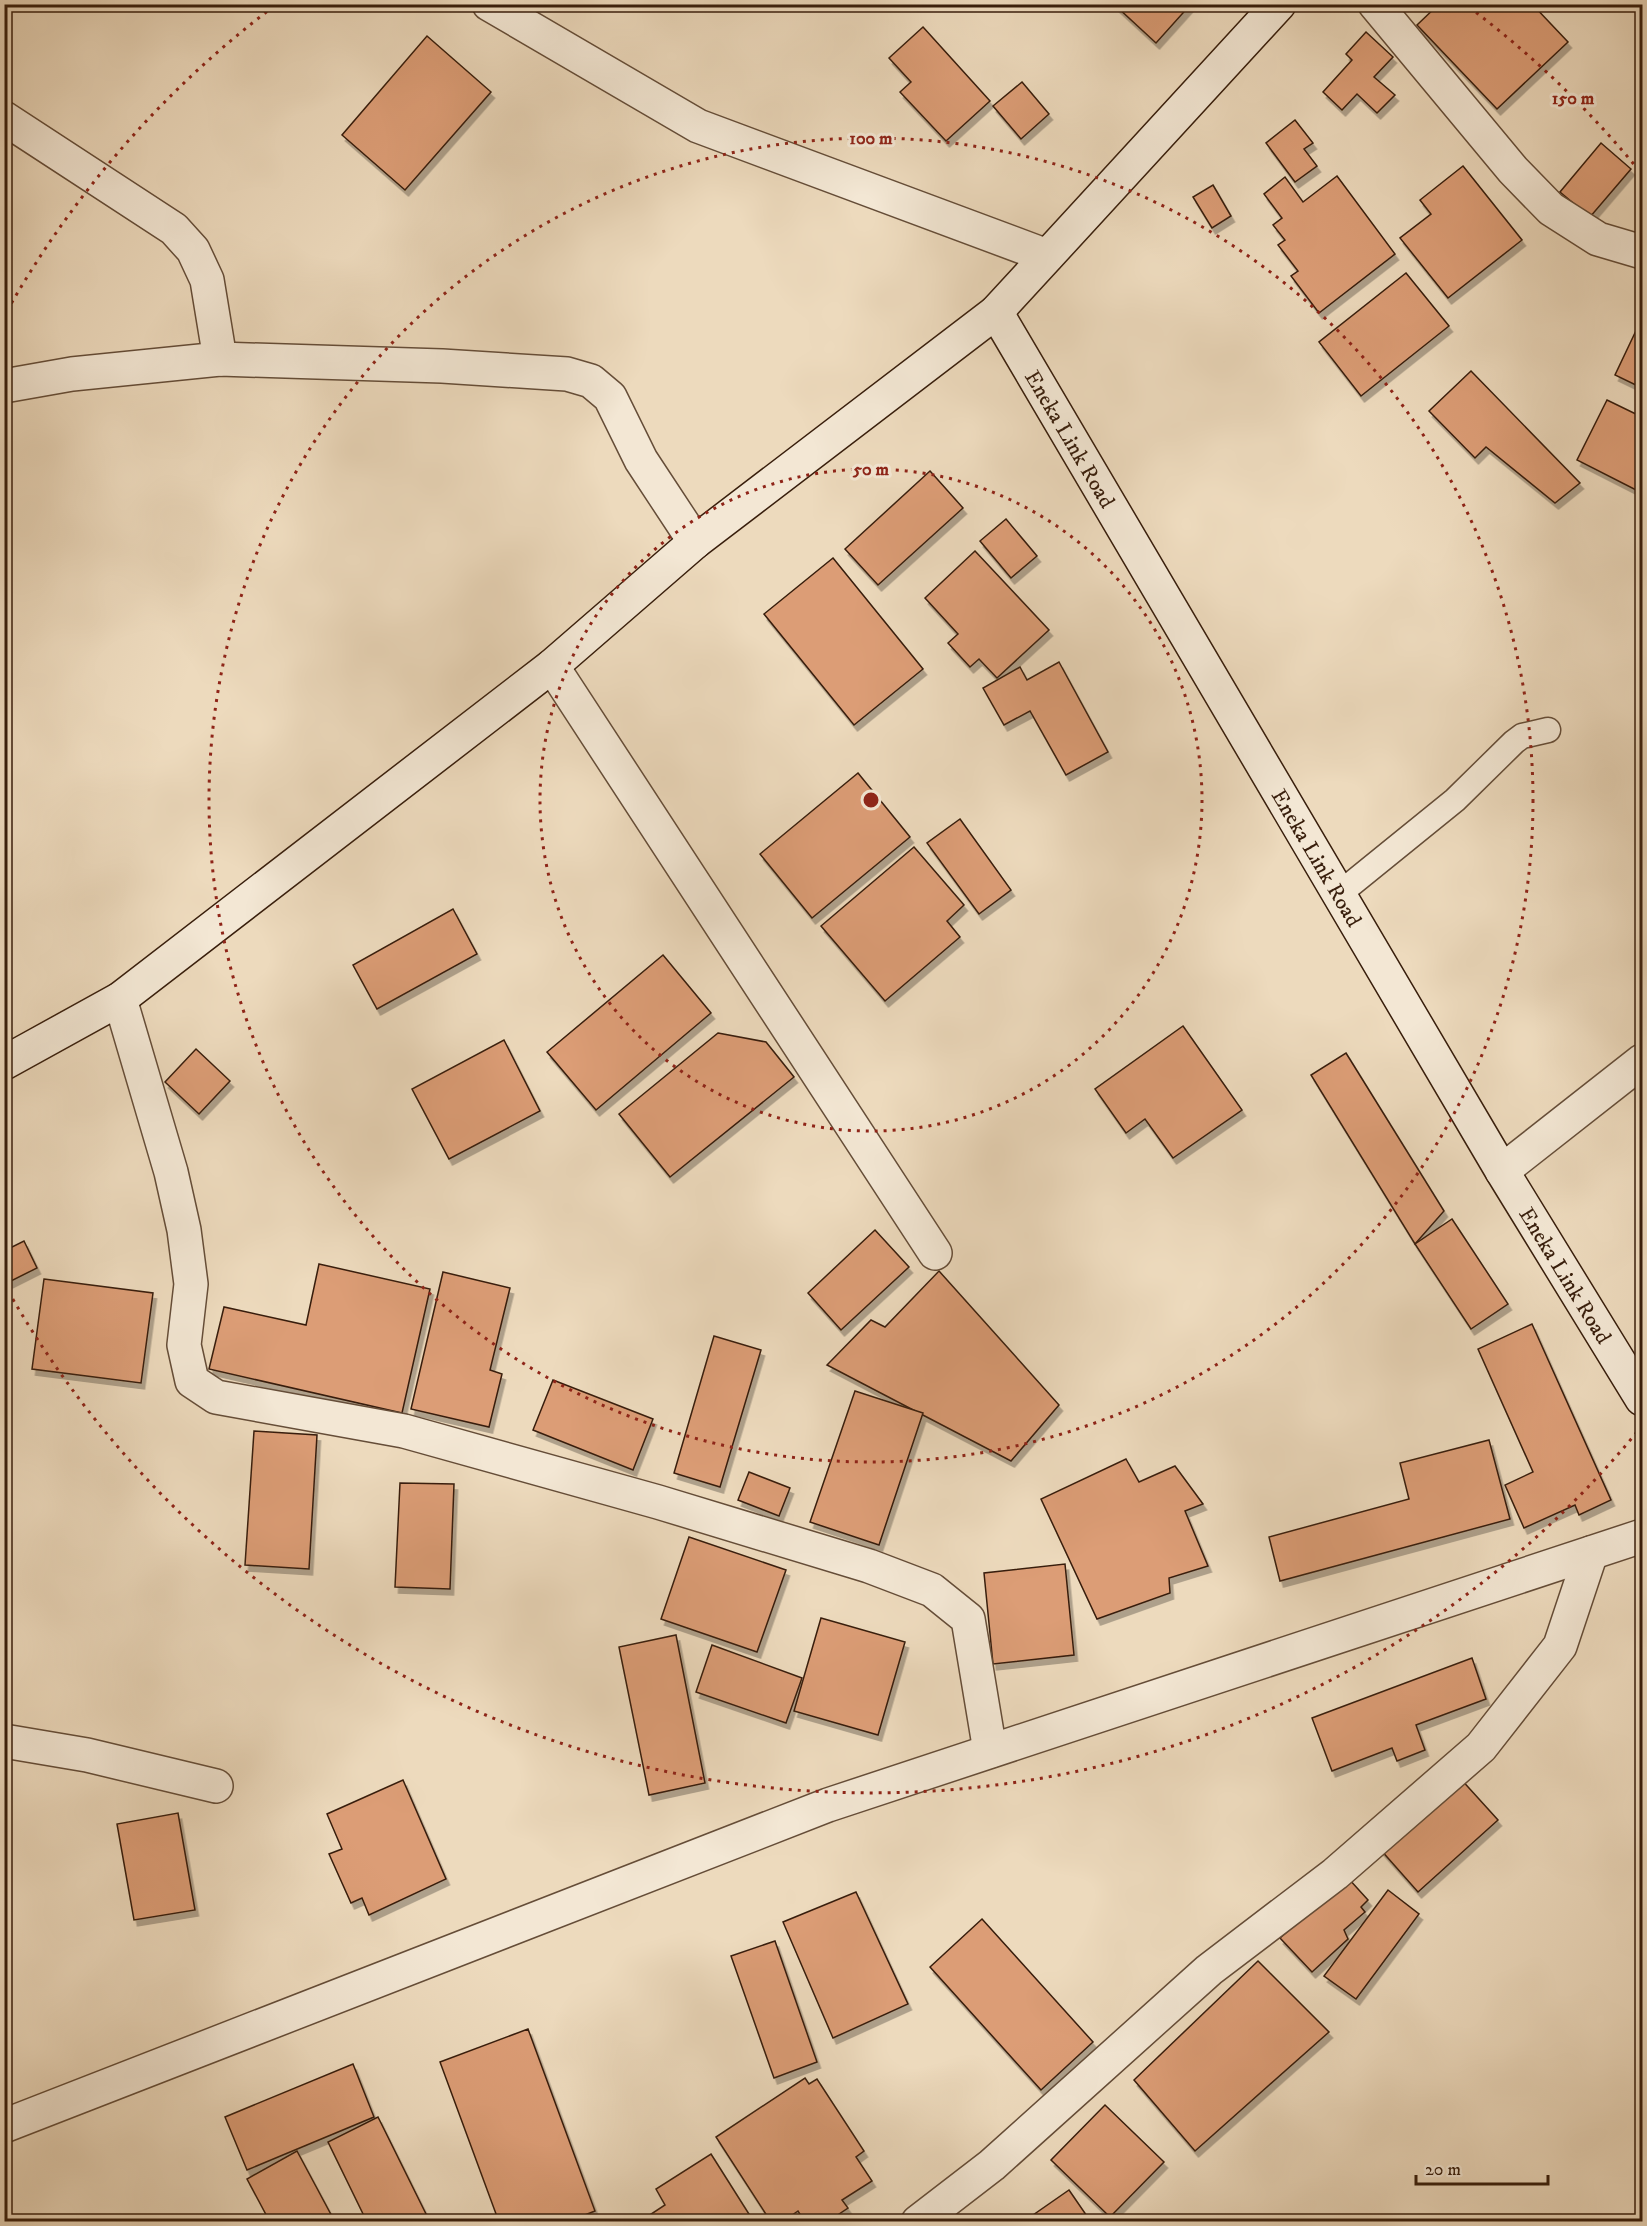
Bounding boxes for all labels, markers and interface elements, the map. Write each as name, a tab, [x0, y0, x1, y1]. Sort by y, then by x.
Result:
text: 150 m	[1552, 88, 1595, 110]
text: 100 m	[849, 128, 893, 150]
street label: Eneka Link Road	[1018, 366, 1120, 513]
text: 50 m	[852, 459, 889, 481]
street label: Eneka Link Road	[1265, 784, 1367, 932]
centre of rings	[861, 790, 881, 810]
street label: Eneka Link Road	[1512, 1203, 1617, 1349]
scale bar	[1416, 2148, 1548, 2186]
text: 20 m	[1425, 2159, 1461, 2181]

